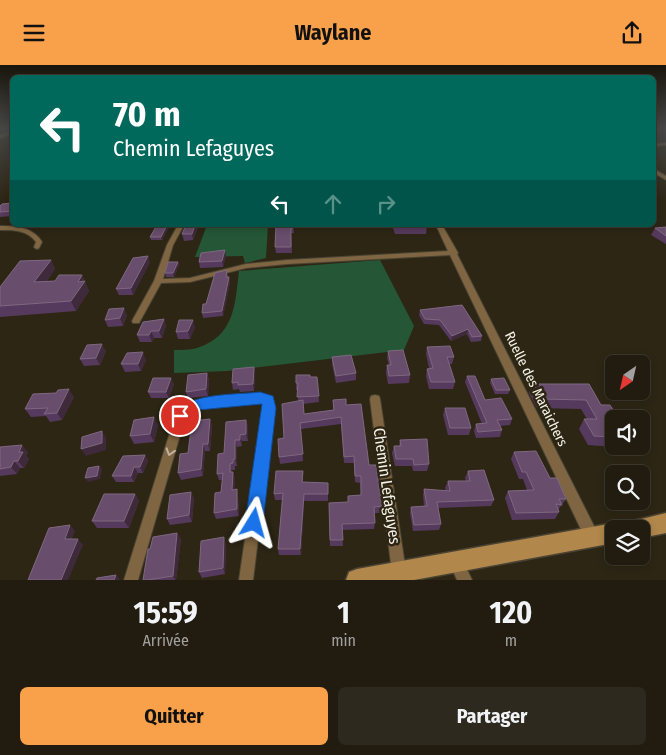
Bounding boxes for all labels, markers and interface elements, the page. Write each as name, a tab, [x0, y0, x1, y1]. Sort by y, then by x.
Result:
icon: menu	[20, 19, 48, 47]
text: Waylane	[295, 19, 371, 46]
icon: share	[618, 19, 646, 47]
text: 70 m	[113, 93, 181, 135]
icon: left	[30, 95, 95, 160]
text: Chemin Lefaguyes	[113, 135, 274, 162]
icon: left	[266, 190, 294, 218]
icon: ahead	[319, 190, 347, 218]
icon: right	[372, 190, 400, 218]
street label: Ruelle des Maraichers	[501, 329, 571, 449]
north arrow	[605, 355, 650, 400]
map controls	[605, 355, 650, 565]
pin	[159, 395, 201, 437]
icon: arrive	[166, 402, 194, 430]
button: sound	[605, 410, 650, 455]
street label: Chemin Lefaguyes	[369, 427, 405, 546]
one-way arrow	[165, 447, 175, 455]
button: search	[605, 465, 650, 510]
position arrow	[227, 496, 279, 548]
button: layers	[605, 520, 650, 565]
text: 15:59	[133, 595, 198, 631]
text: 1	[337, 595, 350, 631]
text: 120	[490, 595, 532, 631]
text: Arrivée	[142, 631, 189, 650]
text: min	[331, 631, 356, 650]
text: m	[505, 631, 517, 650]
button: Quitter	[20, 687, 328, 745]
button: Partager	[338, 687, 646, 745]

